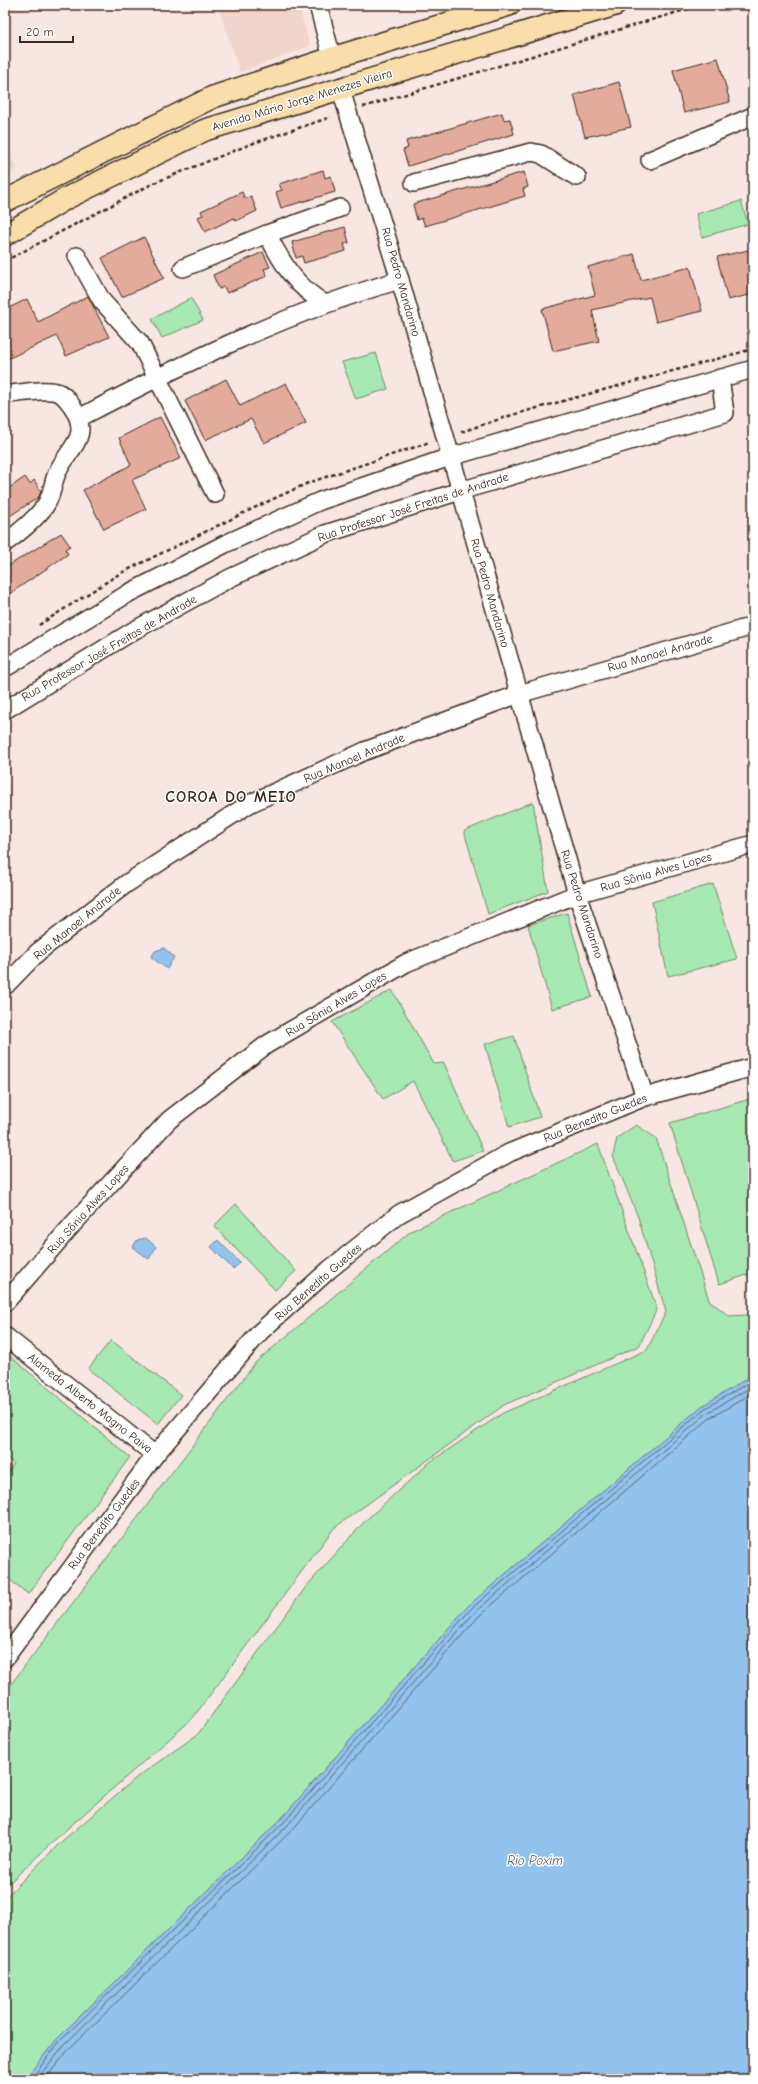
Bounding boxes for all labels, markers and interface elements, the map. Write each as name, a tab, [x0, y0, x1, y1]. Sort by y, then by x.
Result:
scale bar	[20, 18, 73, 44]
text: 20 m	[26, 25, 54, 39]
street label: Avenida Mário Jorge Menezes Vieira	[210, 66, 394, 134]
street label: Rua Pedro Mandarino	[379, 226, 423, 338]
street label: Rua Professor José Freitas de Andrade	[316, 469, 510, 545]
street label: Rua Pedro Mandarino	[468, 537, 512, 649]
street label: Rua Professor José Freitas de Andrade	[19, 592, 199, 704]
street label: Rua Manoel Andrade	[606, 631, 714, 675]
street label: Rua Manoel Andrade	[301, 730, 407, 786]
district label: COROA DO MEIO	[165, 788, 297, 806]
street label: Rua Pedro Mandarino	[558, 848, 606, 960]
street label: Rua Sônia Alves Lopes	[599, 849, 713, 895]
street label: Rua Manoel Andrade	[30, 883, 124, 963]
street label: Rua Sônia Alves Lopes	[283, 968, 389, 1040]
street label: Rua Benedito Guedes	[541, 1091, 649, 1145]
street label: Rua Sônia Alves Lopes	[44, 1162, 132, 1256]
street label: Rua Benedito Guedes	[272, 1241, 364, 1323]
street label: Alameda Alberto Magno Paiva	[25, 1350, 155, 1456]
street label: Rua Benedito Guedes	[65, 1476, 143, 1572]
water label: Rio Poxim	[507, 1853, 563, 1868]

